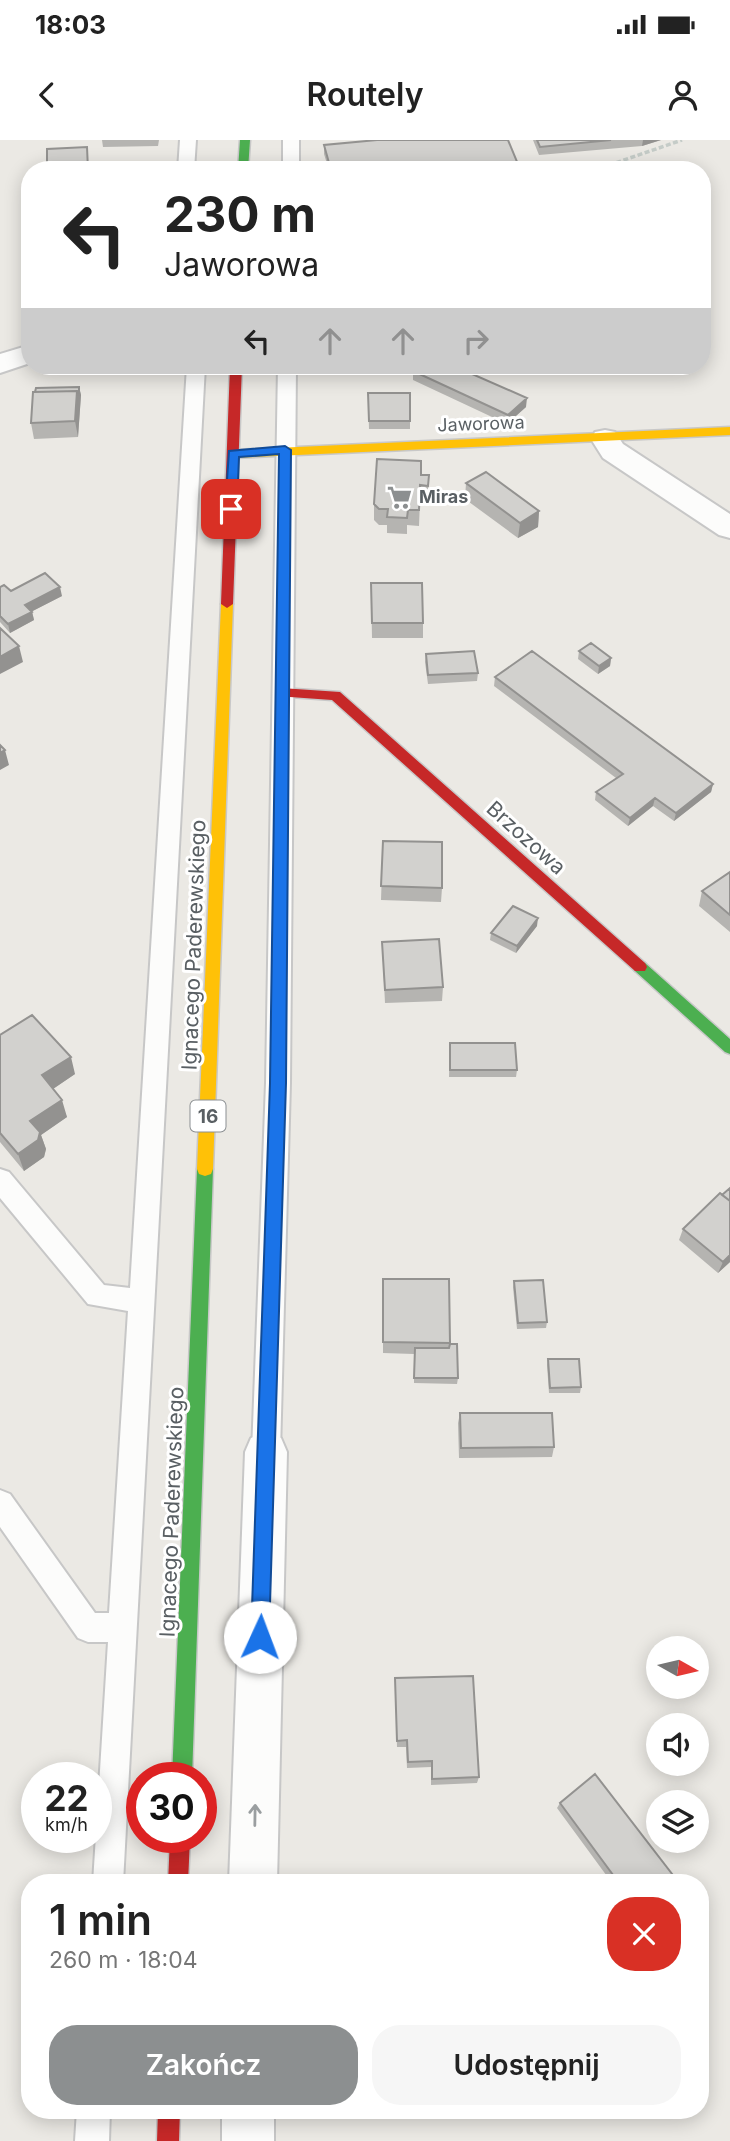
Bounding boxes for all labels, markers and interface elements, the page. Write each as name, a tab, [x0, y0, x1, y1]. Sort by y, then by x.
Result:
text: 18:03	[35, 9, 106, 40]
text: Routely	[307, 75, 423, 114]
icon: back	[28, 76, 66, 114]
icon: person	[664, 76, 702, 114]
text: 230 m	[164, 185, 316, 244]
icon: left	[49, 189, 140, 280]
text: Jaworowa	[164, 245, 319, 284]
icon: left	[238, 322, 276, 360]
icon: ahead	[311, 322, 349, 360]
icon: ahead	[384, 322, 422, 360]
icon: right	[457, 322, 495, 360]
street label: Jaworowa	[437, 411, 525, 436]
pin	[201, 479, 261, 539]
supermarket icon: Miras	[385, 483, 413, 511]
place label: Miras	[419, 486, 468, 507]
icon: arrive	[212, 490, 250, 528]
street label: Brzozowa	[482, 796, 571, 880]
street label: Ignacego Paderewskiego	[177, 819, 210, 1071]
road number: 16	[190, 1100, 226, 1132]
street label: Ignacego Paderewskiego	[155, 1386, 188, 1638]
position arrow	[223, 1600, 297, 1674]
north arrow	[646, 1636, 709, 1699]
map controls	[646, 1636, 709, 1853]
button: sound	[646, 1713, 709, 1776]
speed limit sign: 30	[126, 1762, 217, 1853]
text: 22	[44, 1777, 89, 1819]
button: layers	[646, 1790, 709, 1853]
one-way arrow	[248, 1804, 262, 1827]
text: km/h	[45, 1814, 88, 1835]
text: 1 min	[49, 1894, 152, 1945]
button: close	[607, 1897, 681, 1971]
text: 260 m · 18:04	[49, 1946, 198, 1974]
button: Zakończ	[49, 2025, 358, 2105]
button: Udostępnij	[372, 2025, 681, 2105]

